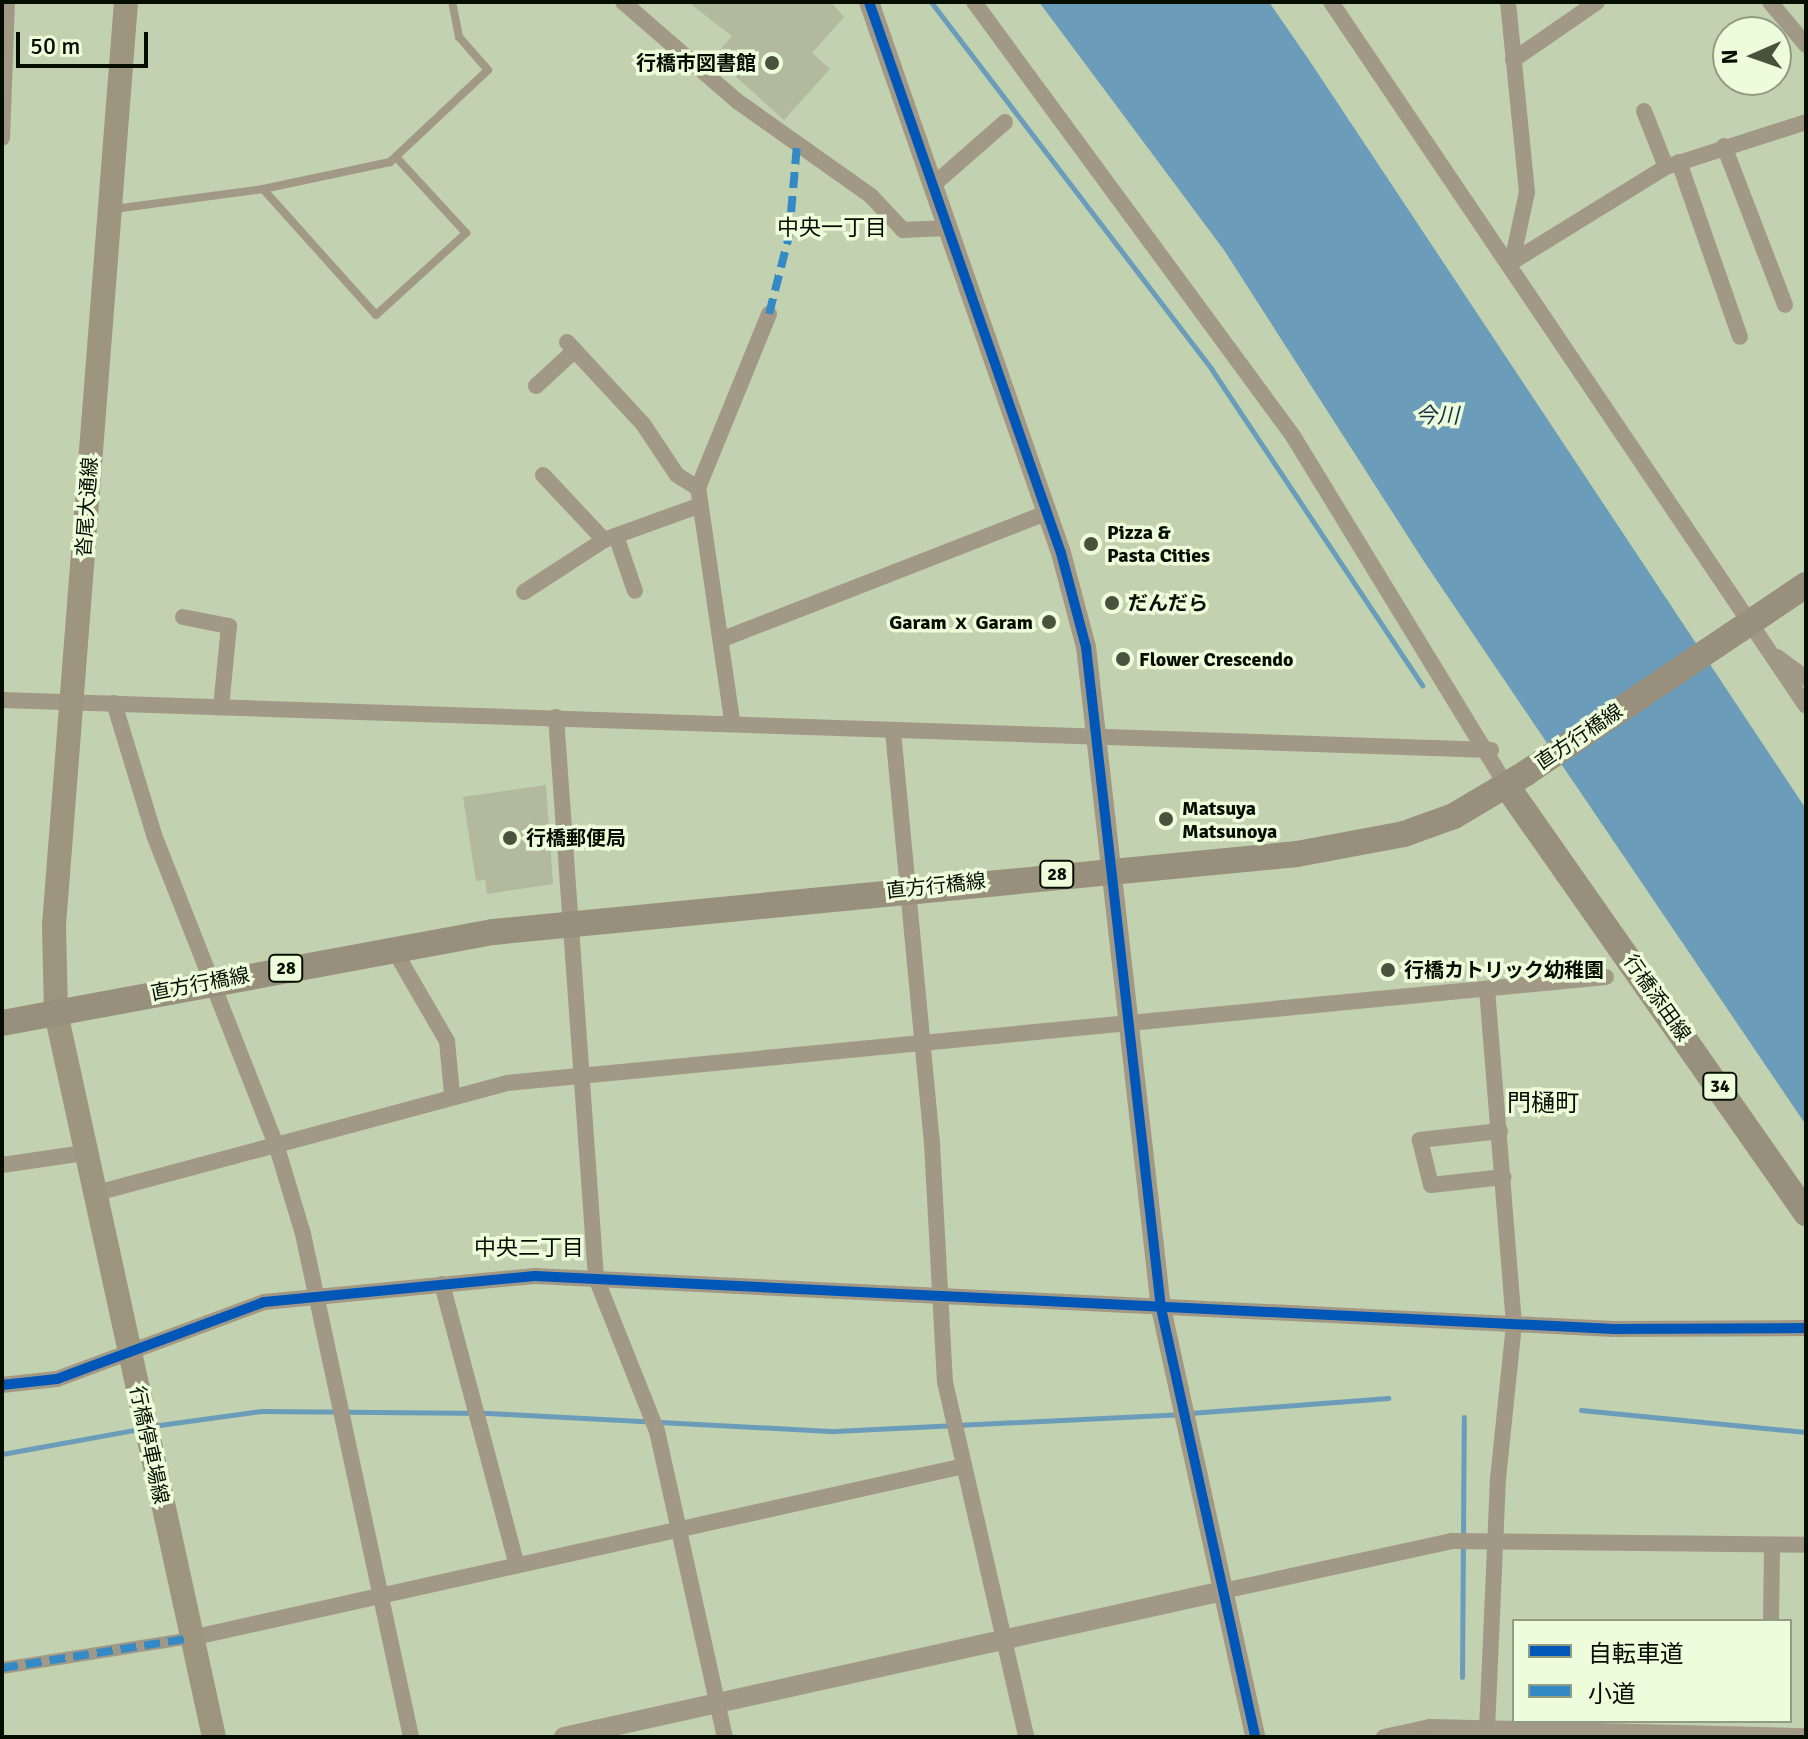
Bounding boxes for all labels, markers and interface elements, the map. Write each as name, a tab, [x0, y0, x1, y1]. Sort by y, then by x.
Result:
scale bar	[20, 16, 152, 66]
north arrow	[1712, 16, 1792, 96]
text: 50 m	[30, 31, 80, 61]
text: N	[1716, 49, 1743, 65]
place label: 行橋市図書館	[636, 51, 756, 75]
marker: 行橋市図書館	[763, 54, 781, 72]
district label: 中央一丁目	[777, 215, 887, 241]
water label: 今川	[1415, 403, 1459, 429]
street label: 沓尾大通線	[72, 456, 102, 558]
place label: Pizza & Pasta Cities	[1107, 520, 1210, 567]
marker: Pizza & Pasta Cities	[1082, 535, 1100, 553]
place label: だんだら	[1128, 591, 1208, 615]
marker: だんだら	[1103, 594, 1121, 612]
place label: Garam ｘ Garam	[889, 610, 1033, 634]
marker: Garam ｘ Garam	[1040, 613, 1058, 631]
place label: Flower Crescendo	[1139, 647, 1294, 671]
marker: Flower Crescendo	[1114, 650, 1132, 668]
street label: 直方行橋線	[1531, 699, 1627, 775]
place label: Matsuya Matsunoya	[1182, 796, 1277, 843]
marker: Matsuya Matsunoya	[1157, 810, 1175, 828]
place label: 行橋郵便局	[526, 826, 626, 850]
marker: 行橋郵便局	[501, 829, 519, 847]
road number: 28	[1039, 860, 1075, 888]
street label: 直方行橋線	[885, 869, 987, 903]
street label: 行橋添田線	[1618, 950, 1696, 1046]
road number: 28	[268, 954, 304, 982]
place label: 行橋カトリック幼稚園	[1404, 958, 1604, 982]
marker: 行橋カトリック幼稚園	[1379, 961, 1397, 979]
street label: 直方行橋線	[149, 963, 251, 1005]
road number: 34	[1702, 1072, 1738, 1100]
district label: 門樋町	[1507, 1090, 1579, 1118]
district label: 中央二丁目	[474, 1235, 584, 1261]
street label: 行橋停車場線	[125, 1384, 173, 1506]
legend	[1512, 1619, 1792, 1723]
text: 自転車道	[1588, 1639, 1684, 1669]
text: 小道	[1588, 1679, 1636, 1709]

